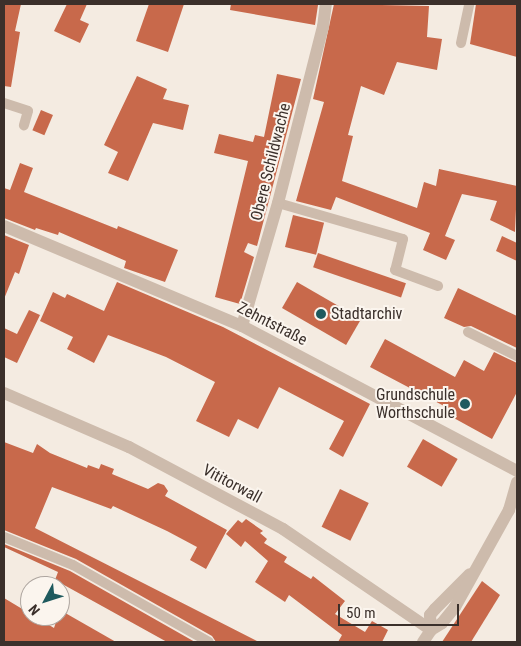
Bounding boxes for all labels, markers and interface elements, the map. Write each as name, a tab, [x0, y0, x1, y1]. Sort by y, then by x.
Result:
street label: Obere Schildwache	[247, 101, 295, 223]
street label: Zehntstraße	[234, 298, 310, 350]
place label: Stadtarchiv	[331, 304, 402, 324]
marker: Stadtarchiv	[315, 308, 327, 320]
place label: Grundschule Worthschule	[376, 385, 455, 423]
marker: Grundschule Worthschule	[459, 398, 471, 410]
street label: Vititorwall	[199, 460, 265, 508]
north arrow	[20, 576, 70, 626]
scale bar	[341, 594, 462, 626]
text: N	[25, 602, 43, 618]
text: 50 m	[346, 604, 376, 622]

